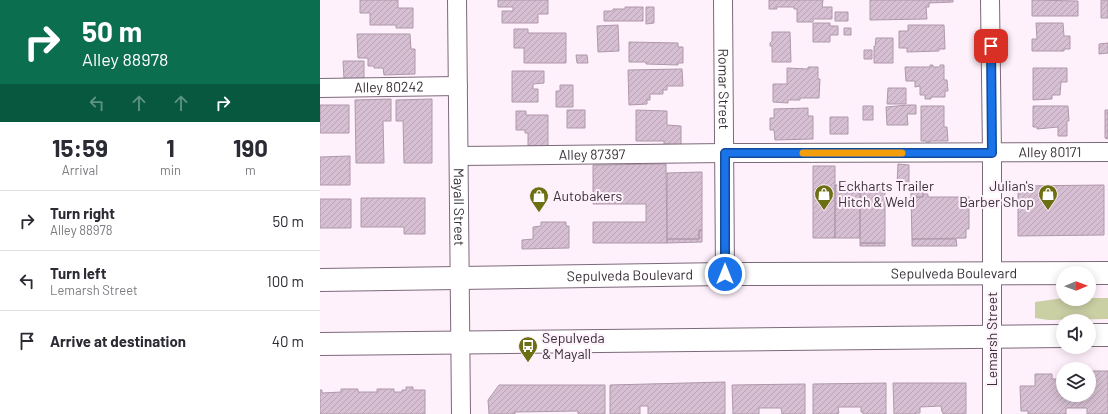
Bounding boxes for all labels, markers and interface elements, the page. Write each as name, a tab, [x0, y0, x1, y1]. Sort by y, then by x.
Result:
text: 50 m	[82, 14, 142, 48]
icon: right	[16, 16, 68, 68]
pin	[974, 29, 1008, 63]
icon: arrive	[980, 35, 1002, 57]
text: Alley 88978	[82, 48, 169, 70]
street label: Romar Street	[715, 48, 733, 130]
street label: Alley 80242	[354, 77, 424, 96]
icon: left	[86, 92, 108, 114]
icon: ahead	[128, 92, 150, 114]
icon: ahead	[170, 92, 192, 114]
icon: right	[212, 92, 234, 114]
text: 15:59	[52, 133, 108, 162]
text: 1	[166, 133, 175, 162]
text: 190	[233, 133, 268, 162]
street label: Alley 80171	[1019, 143, 1081, 160]
street label: Alley 87397	[559, 145, 626, 163]
text: Arrival	[62, 162, 98, 178]
text: min	[160, 162, 181, 178]
text: m	[245, 162, 256, 178]
street label: Mayall Street	[451, 168, 468, 246]
place label: Eckharts Trailer Hitch & Weld	[838, 177, 934, 210]
place label: Julian's Barber Shop	[959, 177, 1034, 210]
shop icon: Eckharts Trailer Hitch & Weld	[813, 183, 835, 211]
shop icon: Julian's Barber Shop	[1037, 183, 1059, 211]
shop icon: Autobakers	[528, 185, 550, 213]
place label: Autobakers	[553, 187, 623, 204]
text: Turn right	[50, 204, 115, 222]
icon: right	[16, 210, 38, 232]
text: 50 m	[272, 212, 304, 230]
text: Alley 88978	[50, 222, 112, 238]
position arrow	[704, 253, 746, 295]
text: Turn left	[50, 264, 106, 282]
street label: Sepulveda Boulevard	[891, 264, 1017, 282]
street label: Sepulveda Boulevard	[567, 265, 693, 284]
north arrow	[1056, 266, 1096, 306]
map controls	[1056, 266, 1096, 402]
icon: left	[16, 270, 38, 292]
text: 100 m	[266, 272, 304, 290]
text: Lemarsh Street	[50, 282, 138, 298]
street label: Lemarsh Street	[983, 292, 1000, 386]
button: sound	[1056, 314, 1096, 354]
place label: Sepulveda & Mayall	[542, 329, 605, 362]
icon: arrive	[16, 330, 38, 352]
text: Arrive at destination	[50, 332, 186, 350]
text: 40 m	[272, 332, 304, 350]
bus stop icon: Sepulveda & Mayall	[517, 335, 539, 363]
button: layers	[1056, 362, 1096, 402]

